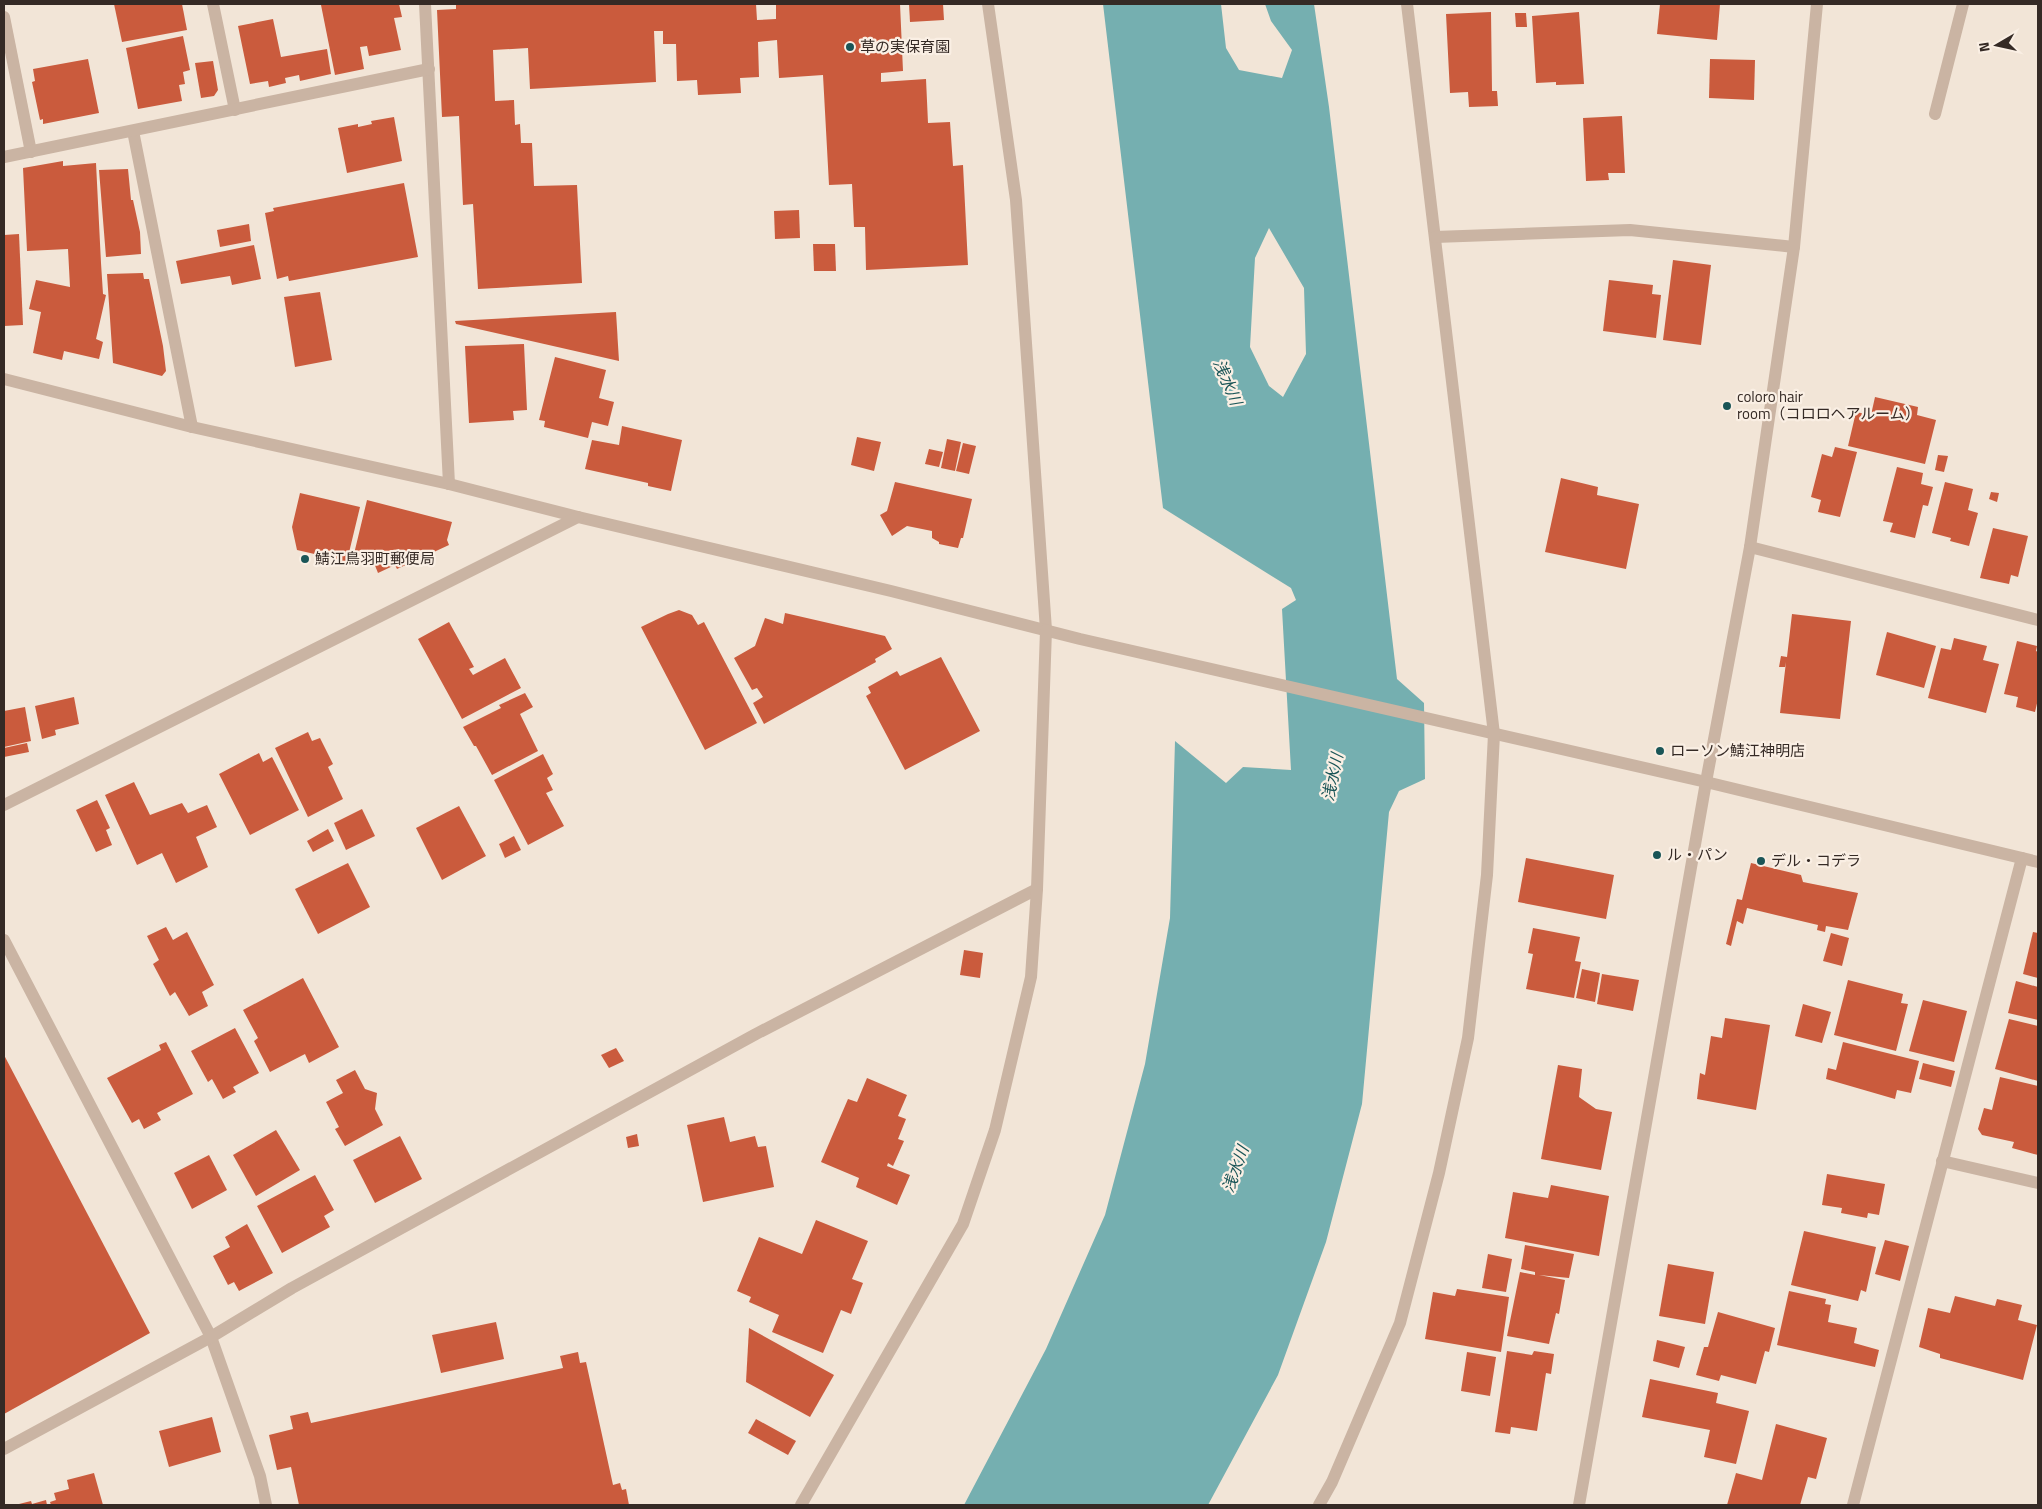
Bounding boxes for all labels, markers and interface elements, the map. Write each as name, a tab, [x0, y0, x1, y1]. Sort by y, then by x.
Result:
north arrow	[1972, 20, 2022, 70]
place label: 草の実保育園	[860, 35, 950, 58]
marker: 草の実保育園	[844, 41, 856, 53]
text: N	[1973, 41, 1995, 54]
water label: 浅水川	[1208, 355, 1249, 411]
place label: coloro hair room（コロロヘアルーム）	[1737, 385, 1920, 425]
marker: coloro hair room（コロロヘアルーム）	[1721, 400, 1733, 412]
place label: 鯖江鳥羽町郵便局	[315, 547, 435, 570]
marker: 鯖江鳥羽町郵便局	[299, 553, 311, 565]
place label: ローソン鯖江神明店	[1670, 739, 1805, 762]
marker: ローソン鯖江神明店	[1654, 745, 1666, 757]
water label: 浅水川	[1315, 749, 1349, 803]
place label: ル・パン	[1667, 843, 1728, 866]
marker: ル・パン	[1651, 849, 1663, 861]
place label: デル・コデラ	[1771, 849, 1861, 872]
marker: デル・コデラ	[1755, 855, 1767, 867]
water label: 浅水川	[1216, 1140, 1255, 1196]

